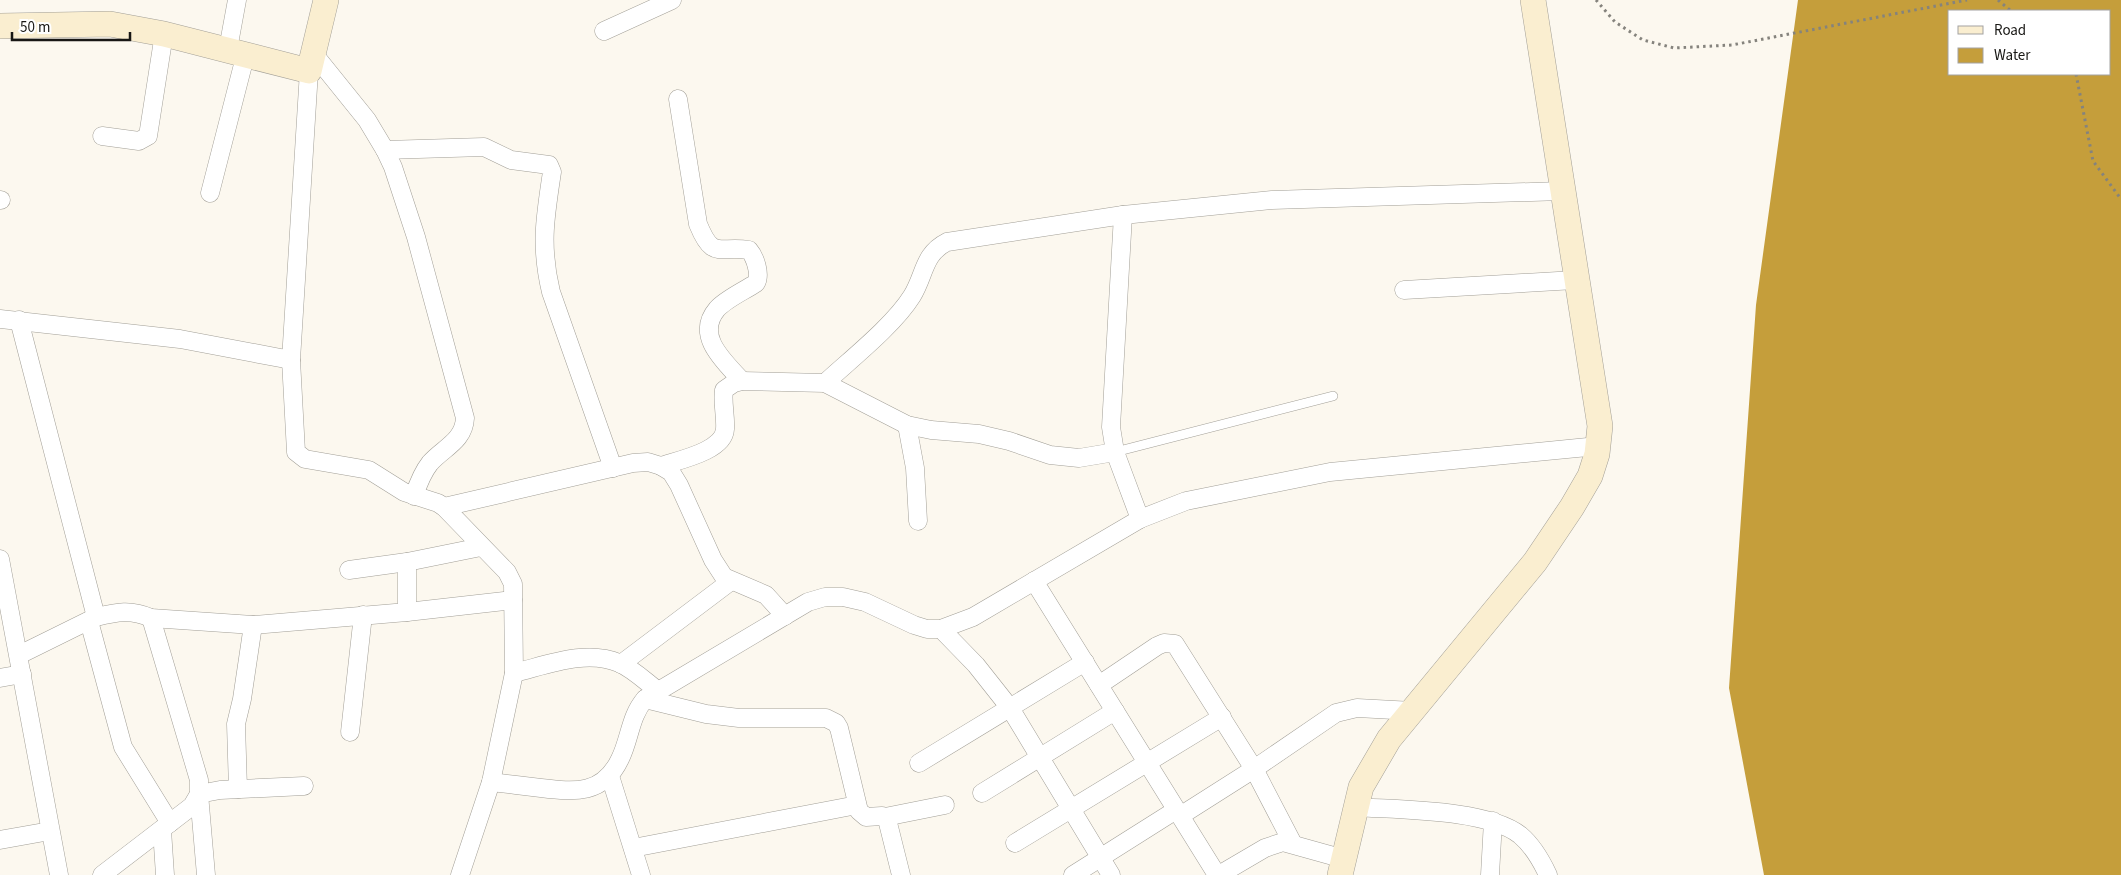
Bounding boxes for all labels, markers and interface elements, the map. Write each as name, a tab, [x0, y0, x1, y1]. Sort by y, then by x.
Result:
scale bar	[12, 10, 130, 42]
legend	[1948, 10, 2111, 75]
text: 50 m	[20, 17, 50, 38]
text: Road	[1994, 20, 2026, 41]
text: Water	[1994, 45, 2031, 66]

